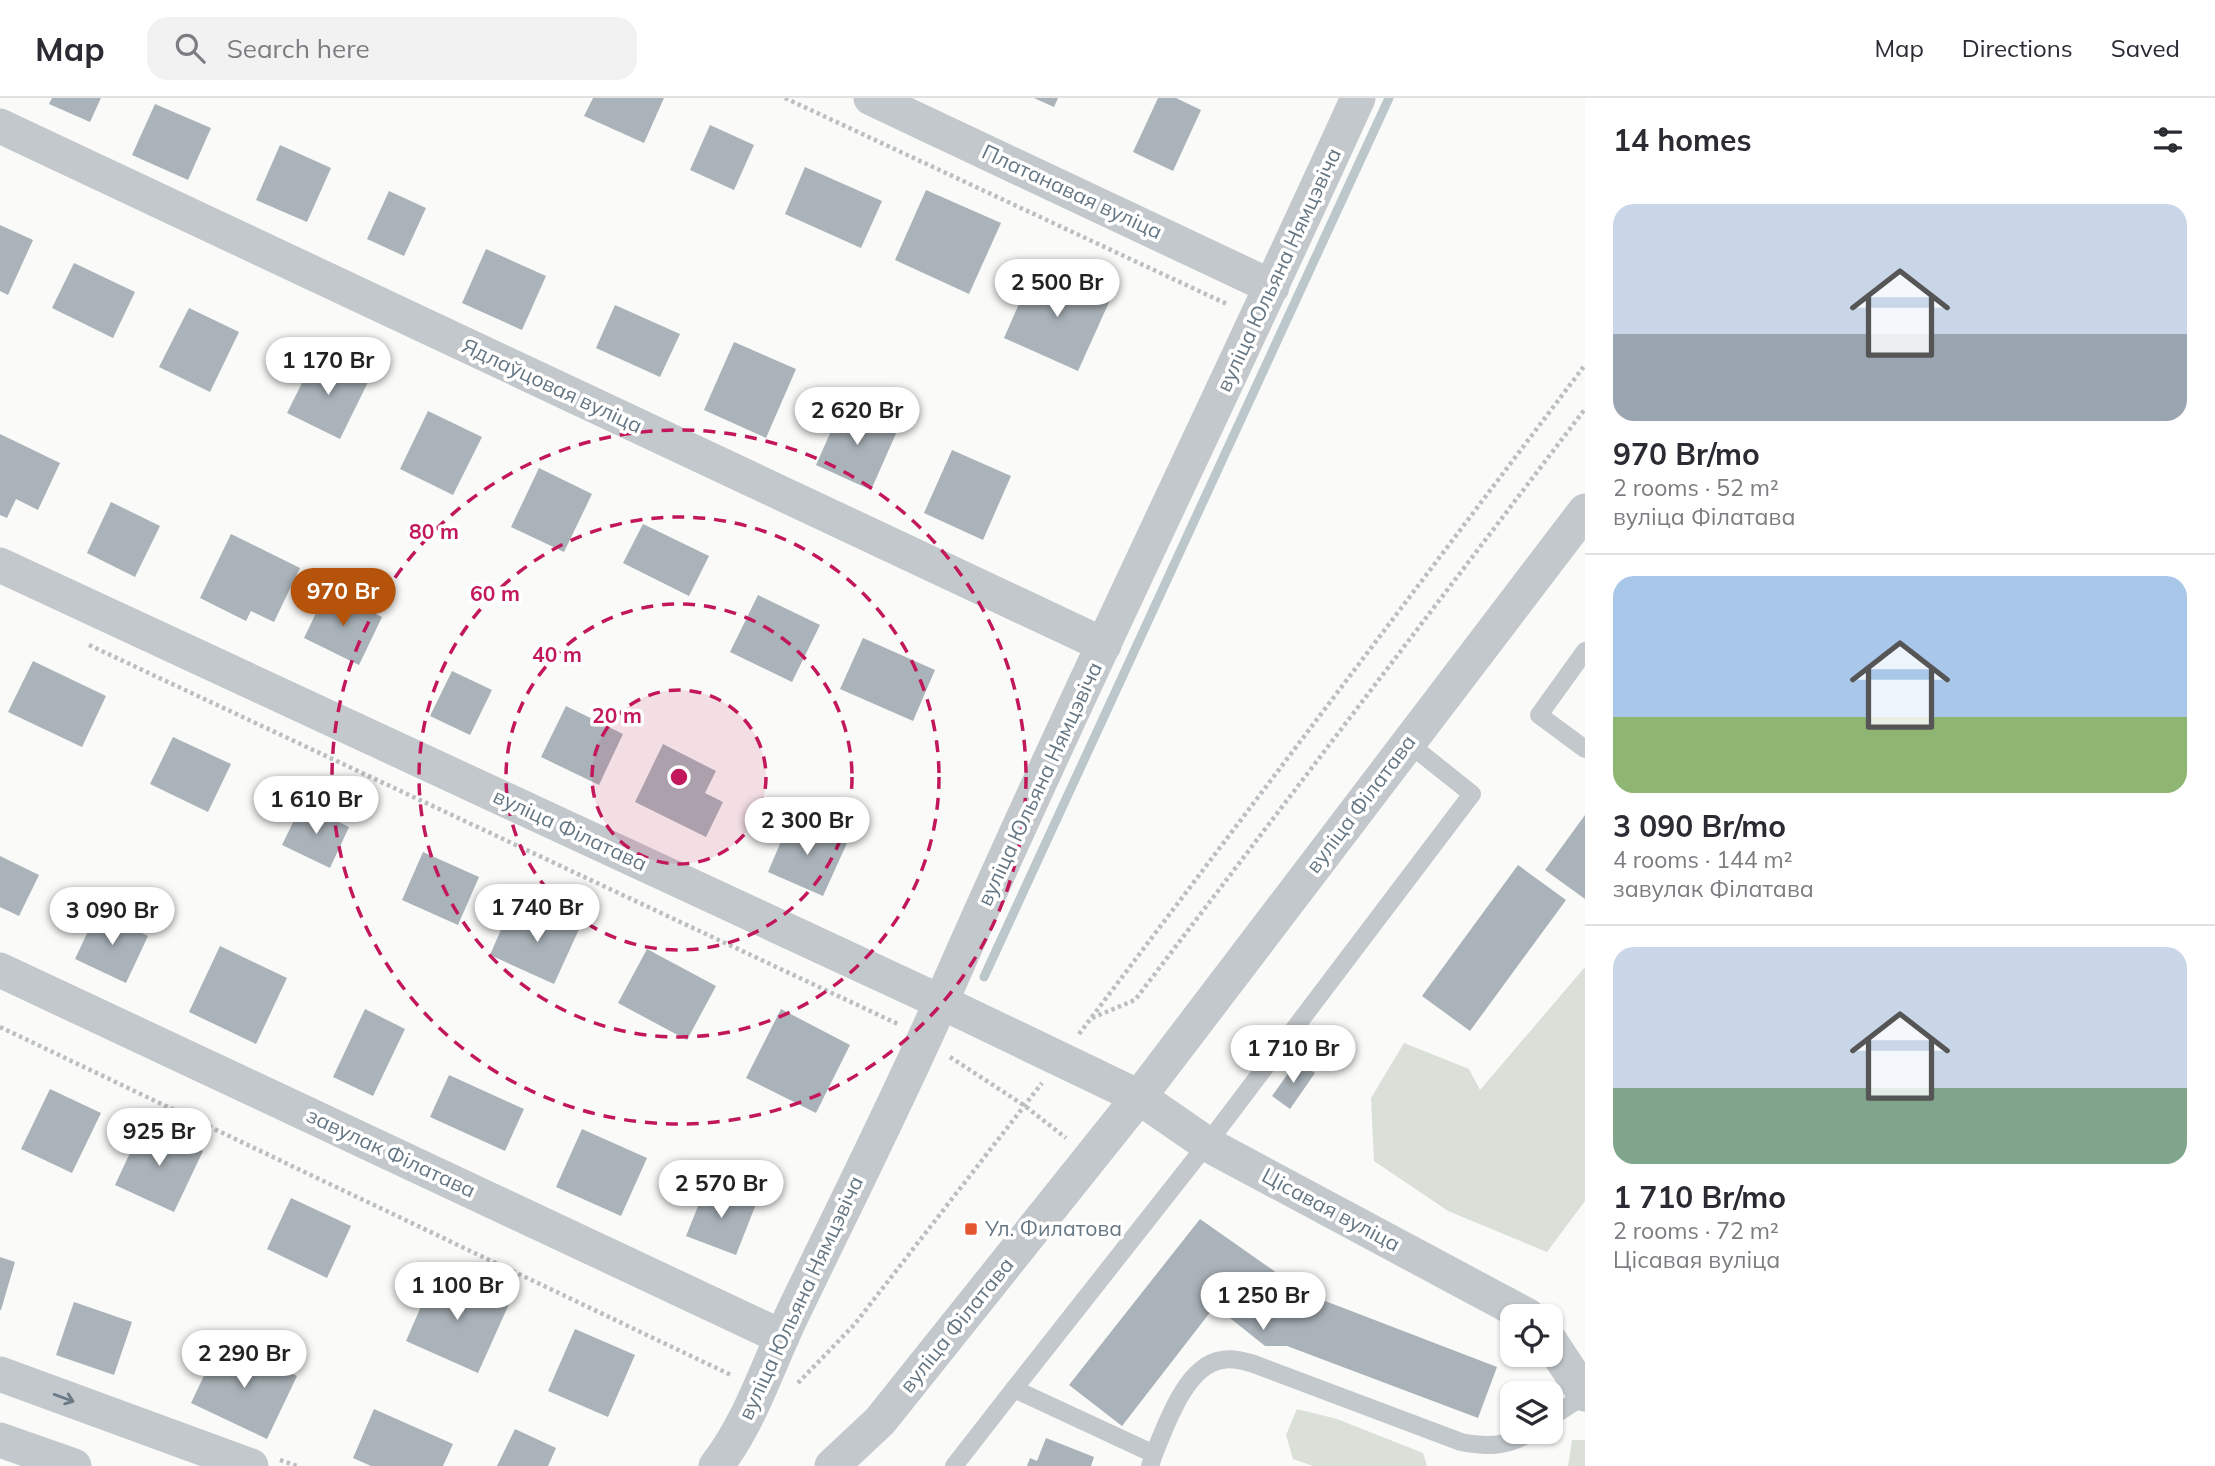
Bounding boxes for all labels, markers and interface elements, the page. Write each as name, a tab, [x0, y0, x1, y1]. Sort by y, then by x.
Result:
search box	[147, 17, 637, 80]
text: Map	[35, 28, 105, 69]
icon: search	[171, 29, 209, 67]
text: Search here	[227, 32, 370, 65]
text: Map	[1874, 33, 1924, 63]
text: Directions	[1962, 33, 2073, 63]
text: Saved	[2111, 33, 2180, 63]
text: 14 homes	[1613, 121, 1752, 159]
icon: filters	[2149, 121, 2187, 159]
street label: Платанавая вуліца	[978, 138, 1167, 244]
street label: вуліца Юльяна Нямцэвіча	[1210, 143, 1346, 396]
icon: home	[1837, 250, 1963, 376]
pin: 2 500 Br	[985, 260, 1129, 319]
text: 2 500 Br	[1011, 267, 1103, 296]
street label: Ядлаўцовая вуліца	[458, 332, 647, 438]
pin: 1 170 Br	[256, 338, 400, 397]
text: 1 170 Br	[282, 345, 374, 374]
pin: 2 620 Br	[785, 388, 929, 447]
text: 2 620 Br	[811, 395, 903, 424]
text: 970 Br/mo	[1613, 435, 1760, 473]
text: 2 rooms · 52 m²	[1613, 473, 1779, 502]
text: вуліца Філатава	[1613, 502, 1795, 531]
text: 80 m	[409, 518, 459, 544]
pin: 970 Br	[286, 568, 400, 628]
text: 970 Br	[307, 576, 379, 605]
text: 60 m	[470, 580, 520, 606]
icon: home	[1837, 622, 1963, 748]
text: 40 m	[532, 641, 582, 667]
street label: вуліца Юльяна Нямцэвіча	[971, 657, 1107, 910]
text: 20 m	[592, 702, 642, 728]
street label: вуліца Філатава	[1300, 729, 1421, 878]
centre of rings	[667, 765, 691, 789]
pin: 1 610 Br	[244, 776, 388, 836]
street label: вуліца Філатава	[489, 782, 651, 876]
text: 1 610 Br	[270, 784, 362, 813]
pin: 2 300 Br	[735, 798, 879, 857]
text: 2 300 Br	[761, 805, 853, 834]
text: 3 090 Br/mo	[1613, 807, 1786, 845]
text: 4 rooms · 144 m²	[1613, 845, 1793, 874]
text: завулак Філатава	[1613, 874, 1814, 903]
pin: 1 740 Br	[465, 884, 609, 944]
pin: 3 090 Br	[40, 888, 184, 947]
text: 1 740 Br	[491, 892, 583, 921]
text: 3 090 Br	[66, 895, 158, 924]
icon: home	[1837, 993, 1963, 1119]
pin: 1 710 Br	[1221, 1026, 1365, 1085]
text: 1 710 Br	[1247, 1033, 1339, 1062]
street label: завулак Філатава	[303, 1102, 480, 1203]
pin: 925 Br	[102, 1108, 216, 1168]
text: 925 Br	[123, 1116, 195, 1145]
pin: 2 570 Br	[649, 1160, 793, 1220]
street label: Цісавая вуліца	[1258, 1162, 1405, 1256]
text: 2 570 Br	[675, 1168, 767, 1197]
street label: вуліца Юльяна Нямцэвіча	[732, 1171, 868, 1424]
text: 1 710 Br/mo	[1613, 1178, 1786, 1216]
place label: Ул. Филатова	[984, 1215, 1122, 1241]
text: 2 rooms · 72 m²	[1613, 1216, 1779, 1245]
marker: Ул. Филатова	[963, 1221, 979, 1237]
text: Цісавая вуліца	[1613, 1245, 1780, 1274]
street label: вуліца Філатава	[894, 1251, 1019, 1397]
pin: 1 100 Br	[385, 1262, 529, 1322]
text: 1 100 Br	[411, 1270, 503, 1299]
pin: 1 250 Br	[1191, 1272, 1335, 1332]
text: 1 250 Br	[1217, 1280, 1309, 1309]
map controls	[1500, 1304, 1563, 1444]
button: locate	[1500, 1304, 1563, 1367]
pin: 2 290 Br	[172, 1330, 316, 1390]
text: 2 290 Br	[198, 1338, 290, 1367]
button: layers	[1500, 1381, 1563, 1444]
one-way arrow	[53, 1393, 75, 1405]

